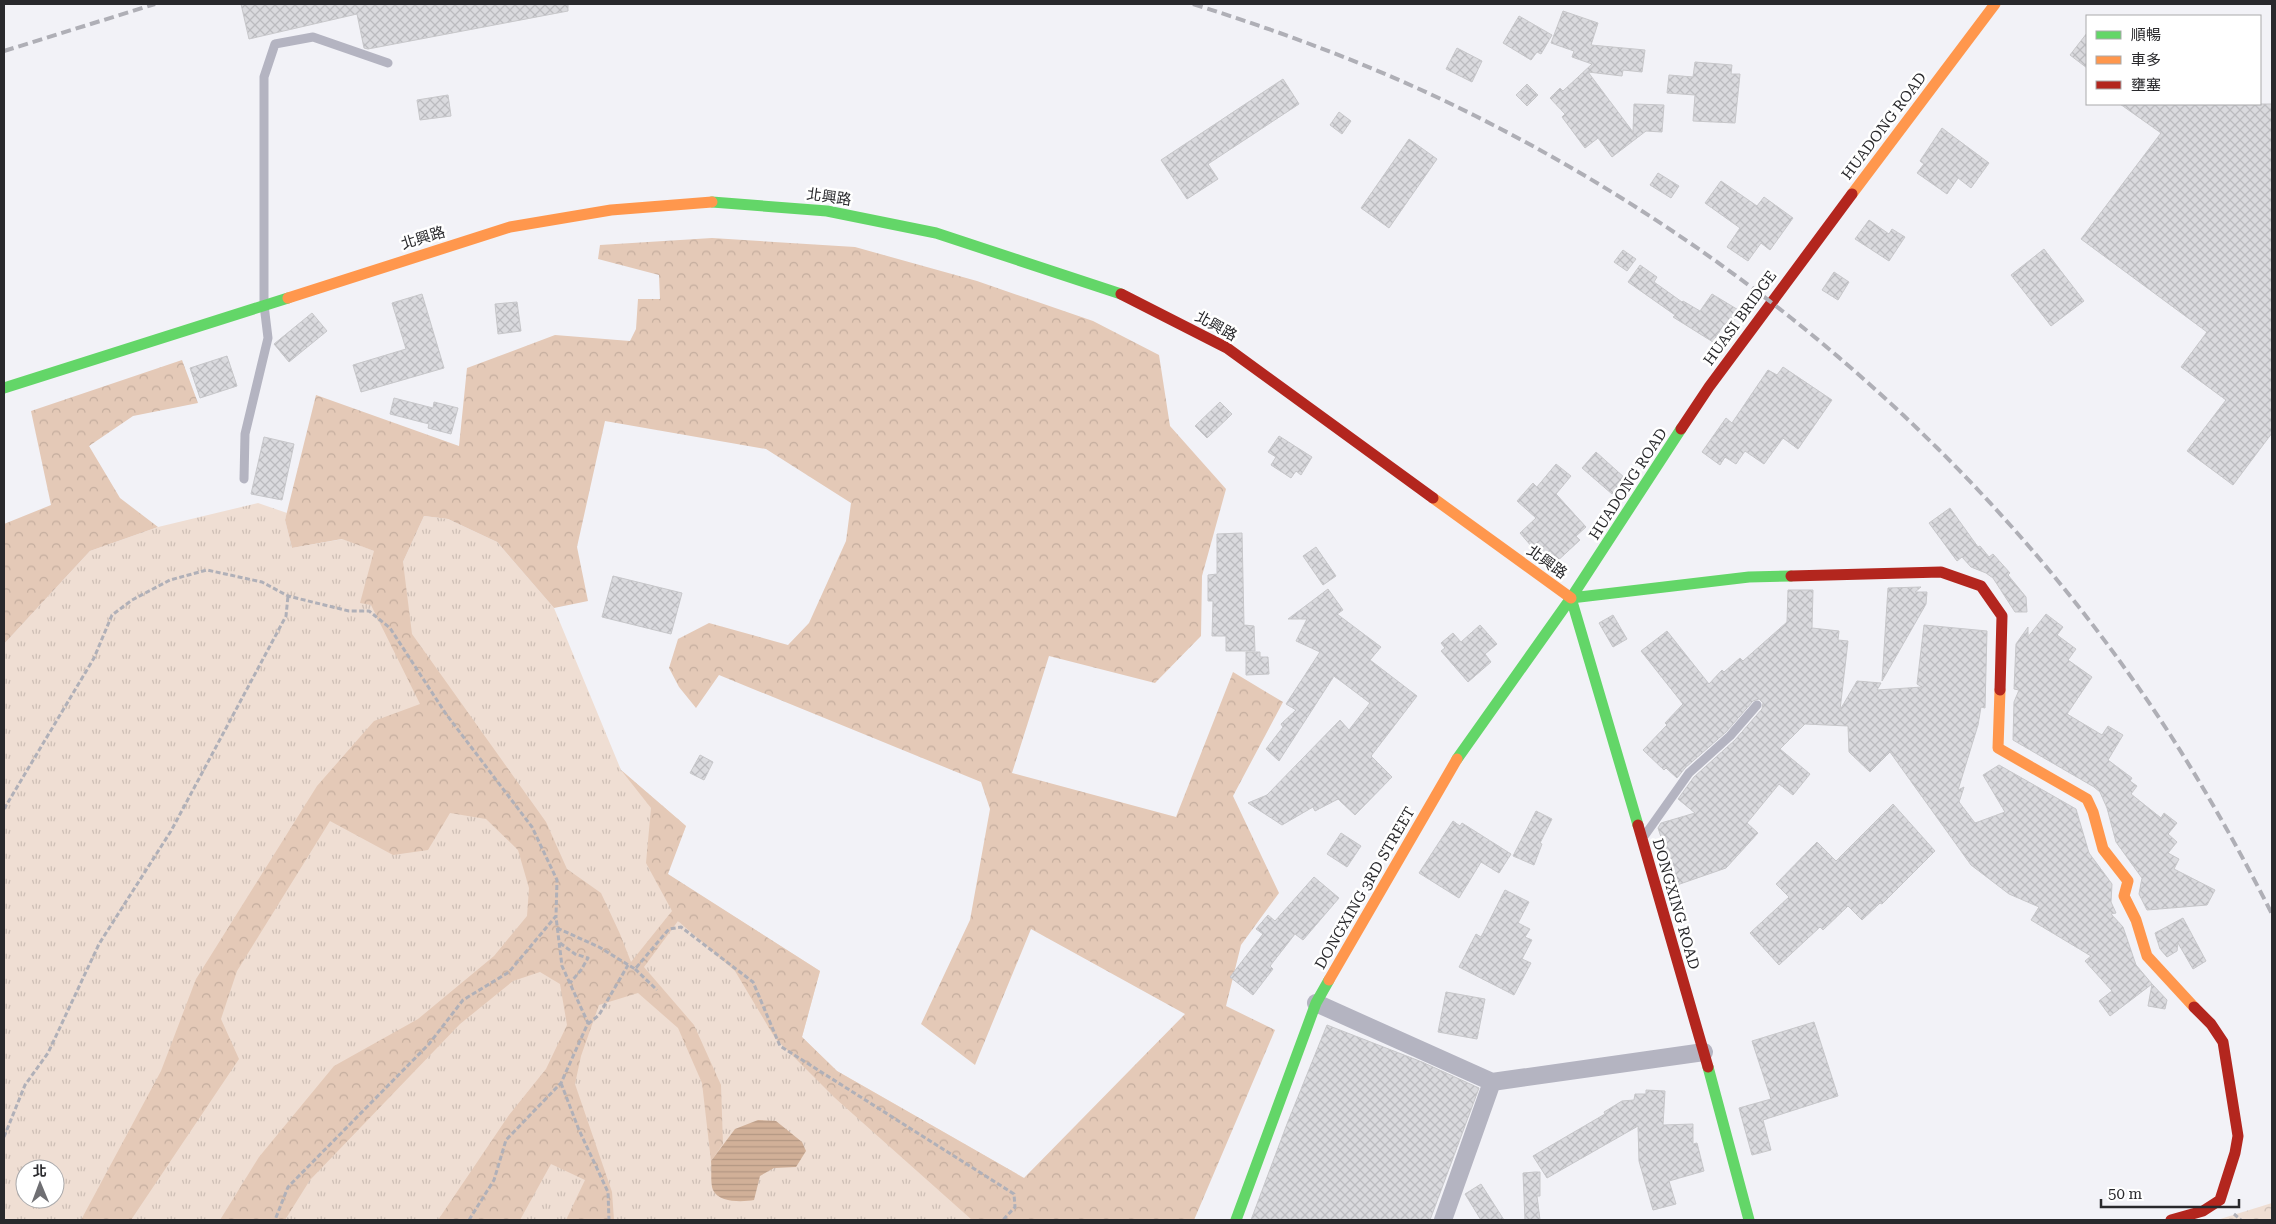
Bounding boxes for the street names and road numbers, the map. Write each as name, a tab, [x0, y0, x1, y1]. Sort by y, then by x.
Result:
street label: HUADONG ROAD	[1838, 69, 1930, 183]
street label: 北興路	[805, 185, 853, 209]
street label: 北興路	[399, 223, 447, 253]
street label: HUASI BRIDGE	[1700, 267, 1780, 369]
street label: 北興路	[1192, 307, 1240, 345]
street label: HUADONG ROAD	[1585, 425, 1671, 543]
street label: 北興路	[1524, 541, 1570, 583]
street label: DONGXING 3RD STREET	[1311, 804, 1419, 972]
street label: DONGXING ROAD	[1649, 837, 1703, 971]

